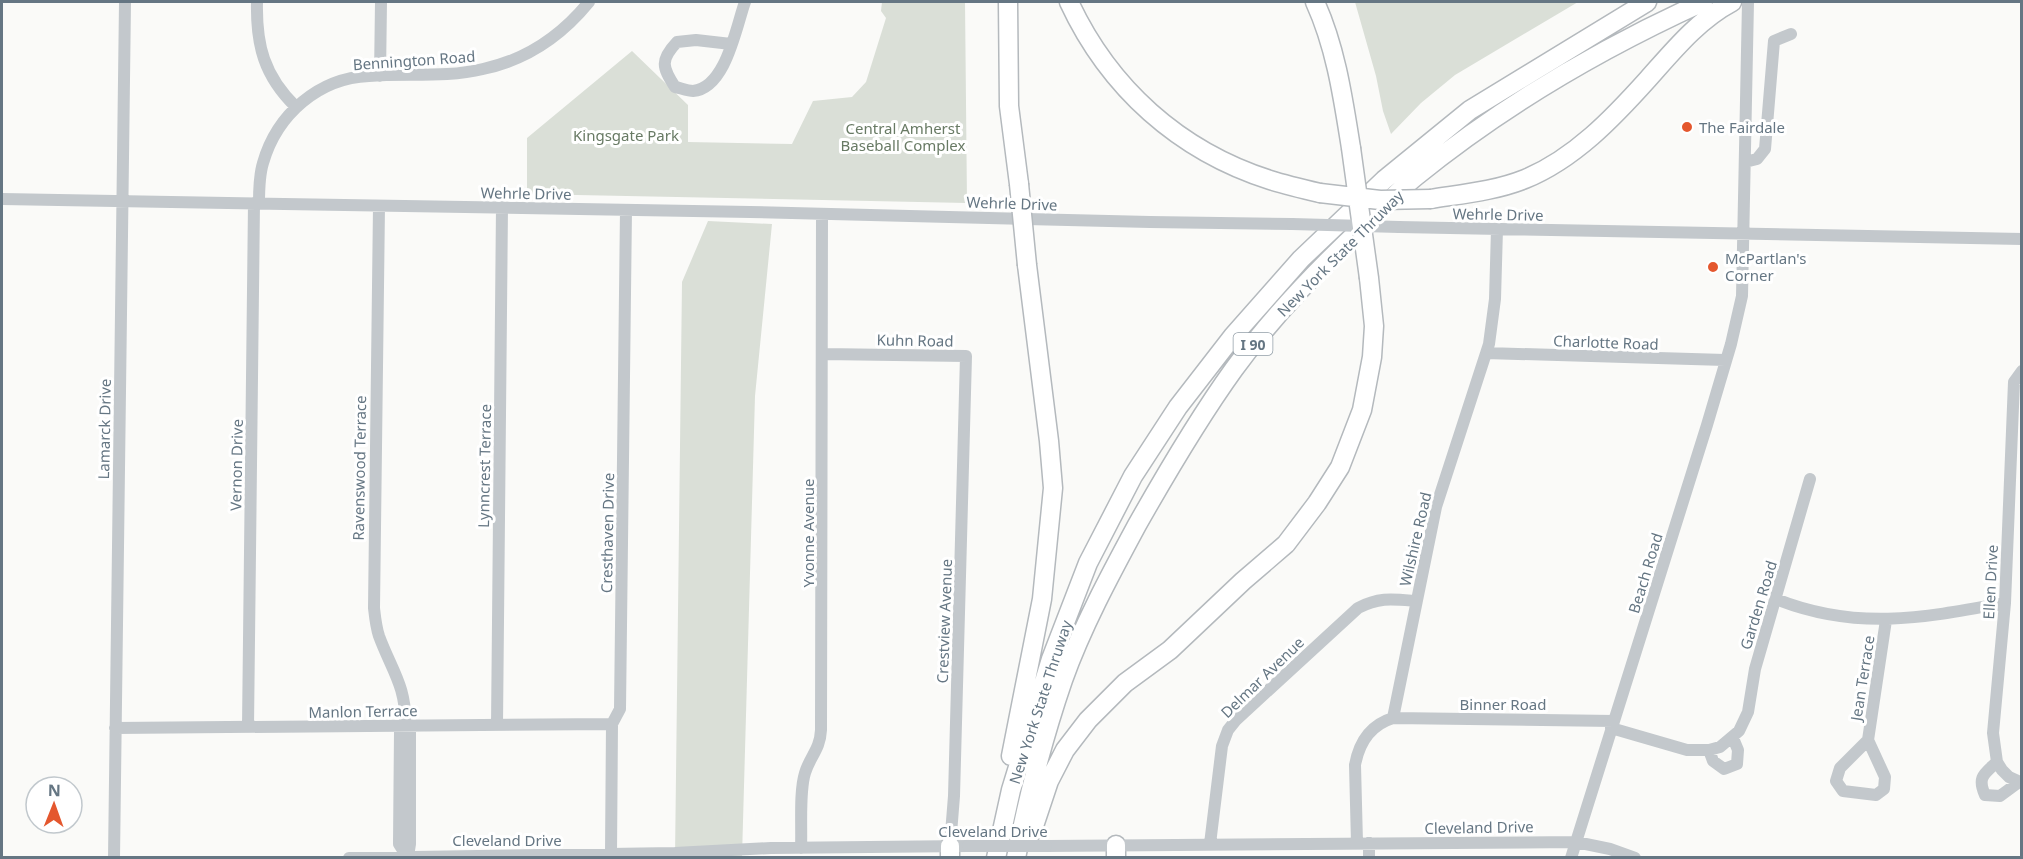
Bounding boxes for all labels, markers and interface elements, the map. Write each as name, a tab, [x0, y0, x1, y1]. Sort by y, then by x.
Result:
street label: Bennington Road	[352, 46, 476, 74]
place label: The Fairdale	[1699, 117, 1785, 137]
park label: Central Amherst Baseball Complex	[841, 118, 965, 155]
marker: The Fairdale	[1680, 120, 1694, 134]
park label: Kingsgate Park	[573, 125, 679, 145]
street label: Wehrle Drive	[480, 182, 572, 204]
street label: New York State Thruway	[1272, 185, 1408, 321]
street label: Wehrle Drive	[966, 191, 1058, 215]
street label: Wehrle Drive	[1452, 203, 1544, 225]
place label: McPartlan's Corner	[1725, 248, 1806, 285]
marker: McPartlan's Corner	[1706, 260, 1720, 274]
street label: Kuhn Road	[876, 329, 954, 351]
street label: Charlotte Road	[1553, 330, 1659, 354]
road number: I 90	[1234, 333, 1272, 355]
street label: Lamarck Drive	[93, 378, 115, 480]
street label: Ravenswood Terrace	[348, 395, 370, 541]
street label: Lynncrest Terrace	[473, 404, 495, 528]
street label: Vernon Drive	[225, 419, 247, 511]
street label: Cresthaven Drive	[596, 473, 618, 593]
street label: Yvonne Avenue	[798, 479, 818, 587]
street label: Wilshire Road	[1394, 490, 1436, 588]
street label: Beach Road	[1623, 530, 1667, 616]
street label: Ellen Drive	[1978, 544, 2002, 620]
street label: Crestview Avenue	[932, 558, 956, 684]
street label: Garden Road	[1735, 558, 1781, 652]
street label: New York State Thruway	[1004, 617, 1076, 786]
street label: Delmar Avenue	[1216, 632, 1308, 722]
street label: Jean Terrace	[1845, 634, 1879, 724]
street label: Binner Road	[1460, 694, 1546, 714]
street label: Manlon Terrace	[308, 700, 418, 722]
north arrow	[24, 775, 84, 835]
text: N	[48, 779, 61, 801]
street label: Cleveland Drive	[1424, 816, 1534, 838]
street label: Cleveland Drive	[938, 821, 1048, 841]
street label: Cleveland Drive	[452, 830, 562, 850]

